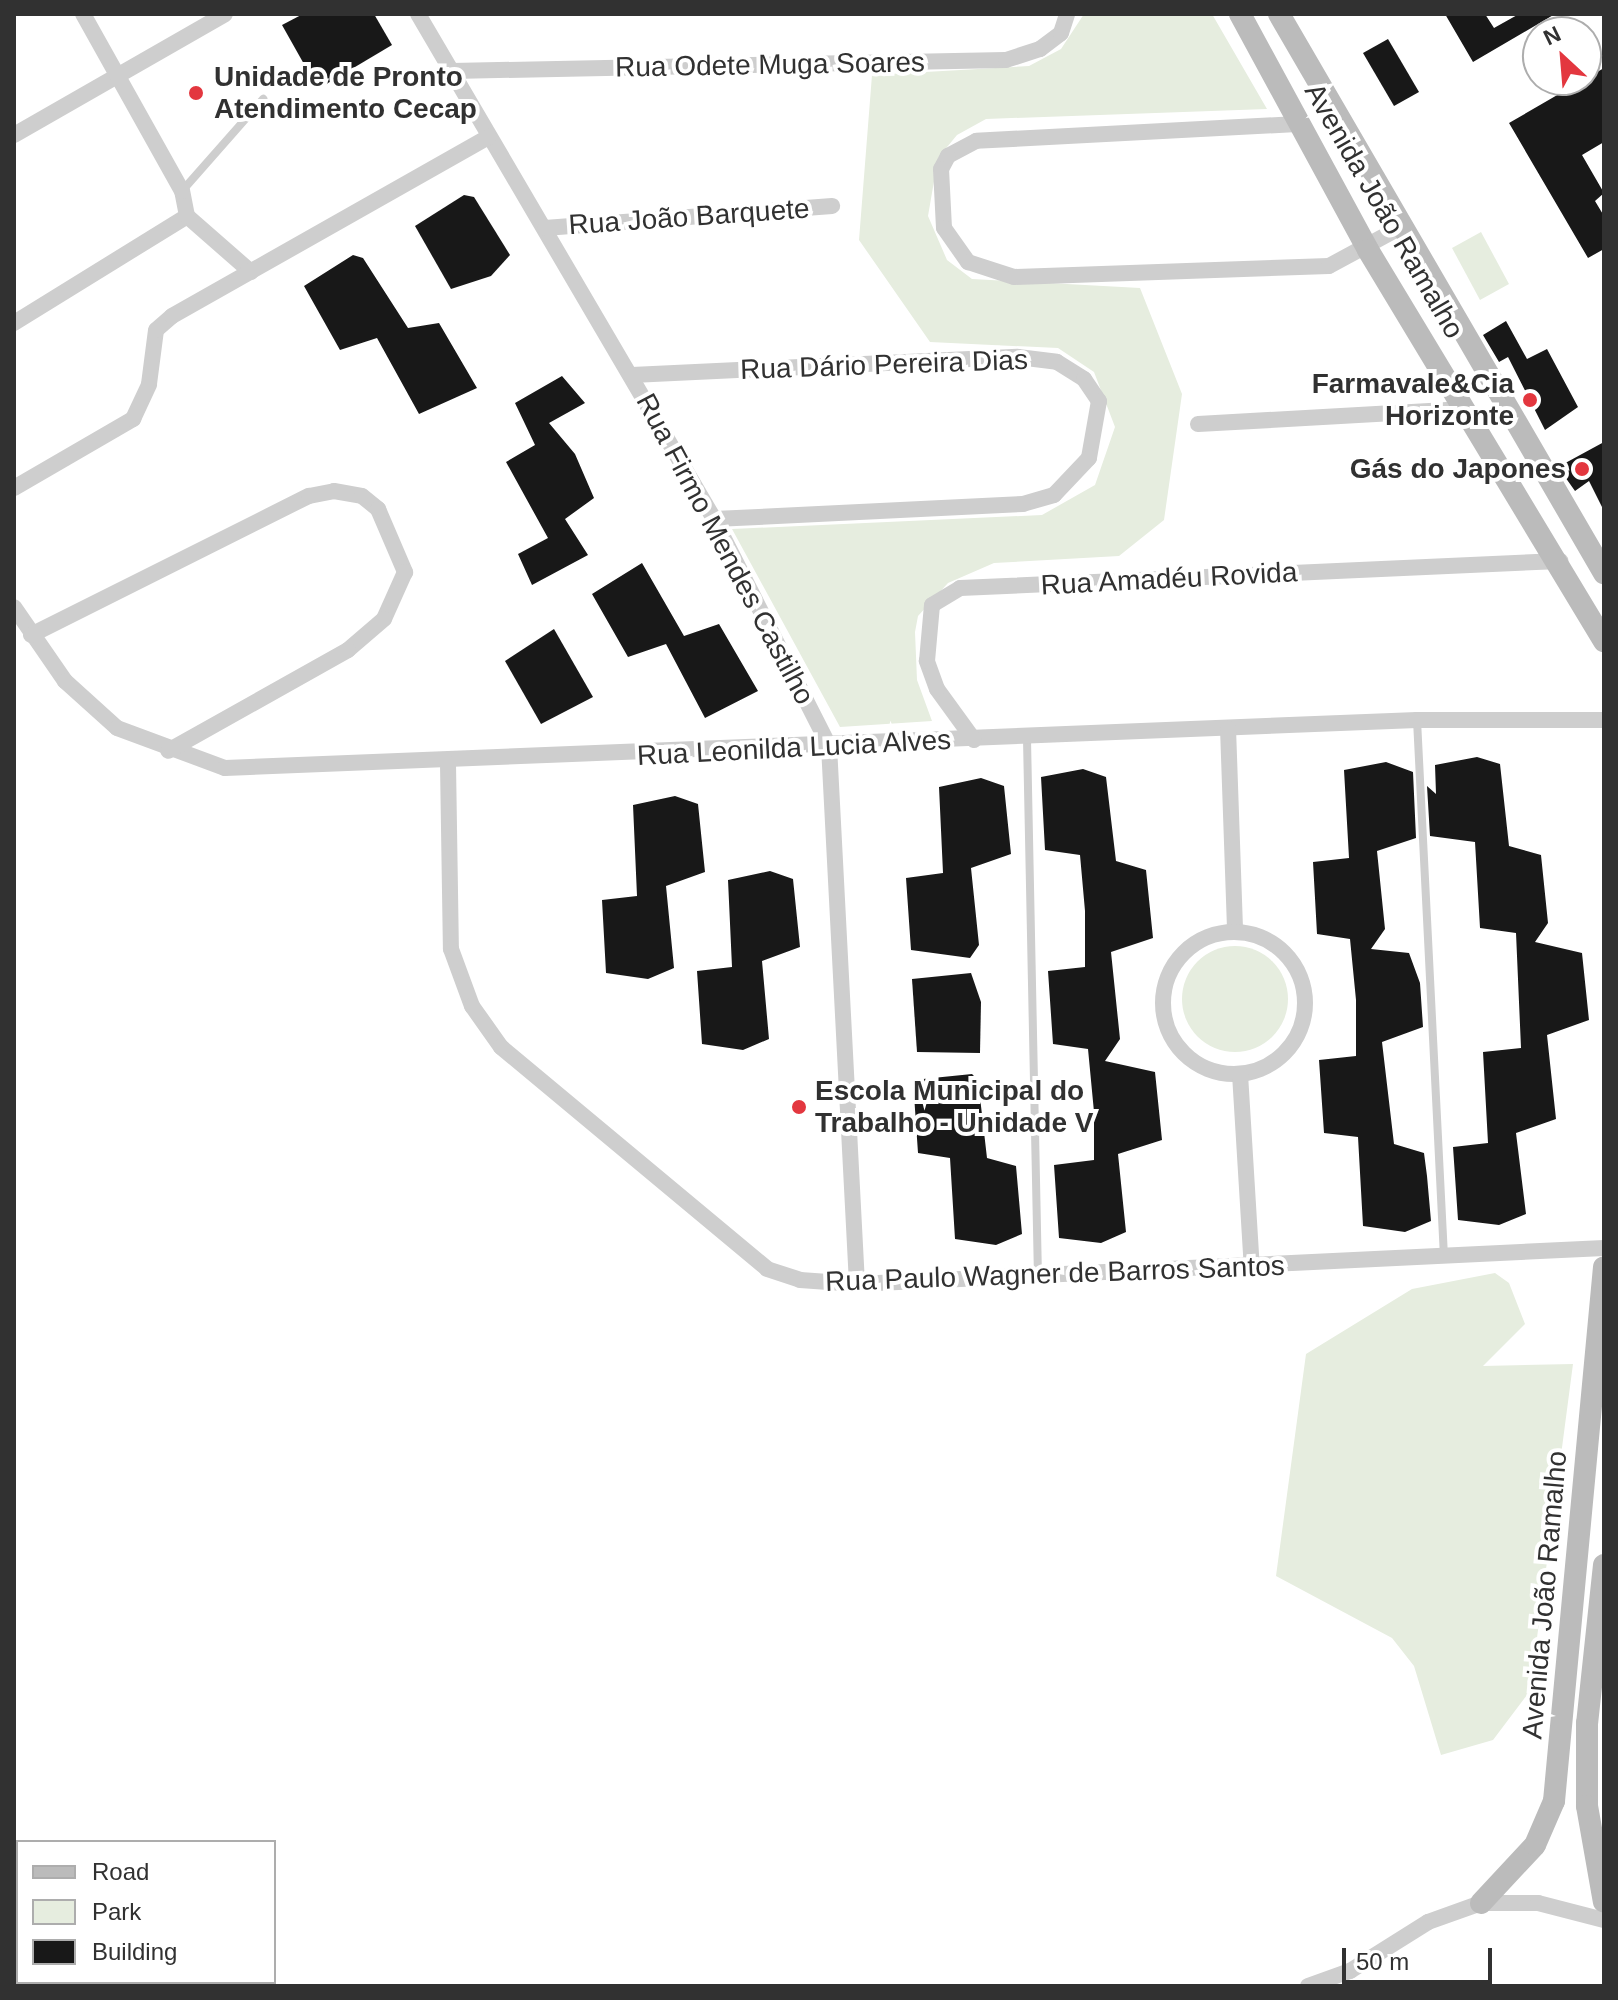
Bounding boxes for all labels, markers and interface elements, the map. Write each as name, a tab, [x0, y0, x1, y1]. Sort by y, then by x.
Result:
north arrow	[1522, 16, 1602, 96]
text: N	[1540, 21, 1565, 50]
street label: Rua Odete Muga Soares	[615, 45, 925, 85]
place label: Unidade de Pronto Atendimento Cecap	[214, 60, 477, 126]
street label: Avenida João Ramalho	[1297, 77, 1471, 345]
marker: Unidade de Pronto Atendimento Cecap	[185, 82, 207, 104]
street label: Rua João Barquete	[567, 192, 811, 242]
street label: Rua Dário Pereira Dias	[740, 343, 1028, 387]
place label: Farmavale&Cia Horizonte	[1312, 367, 1514, 433]
street label: Rua Firmo Mendes Castilho	[629, 388, 821, 710]
marker: Farmavale&Cia Horizonte	[1521, 391, 1539, 409]
place label: Gás do Japones	[1350, 452, 1566, 486]
marker: Gás do Japones	[1573, 460, 1591, 478]
street label: Rua Amadéu Rovida	[1039, 555, 1299, 603]
street label: Rua Leonilda Lucia Alves	[635, 723, 953, 773]
place label: Escola Municipal do Trabalho - Unidade V	[815, 1074, 1093, 1140]
marker: Escola Municipal do Trabalho - Unidade V	[790, 1098, 808, 1116]
street label: Rua Paulo Wagner de Barros Santos	[825, 1249, 1285, 1299]
street label: Avenida João Ramalho	[1516, 1450, 1574, 1740]
legend	[16, 1840, 276, 1984]
text: Road	[92, 1858, 149, 1885]
text: Park	[92, 1898, 141, 1925]
scale bar	[1346, 1932, 1496, 1982]
text: Building	[92, 1938, 177, 1965]
text: 50 m	[1356, 1948, 1409, 1975]

